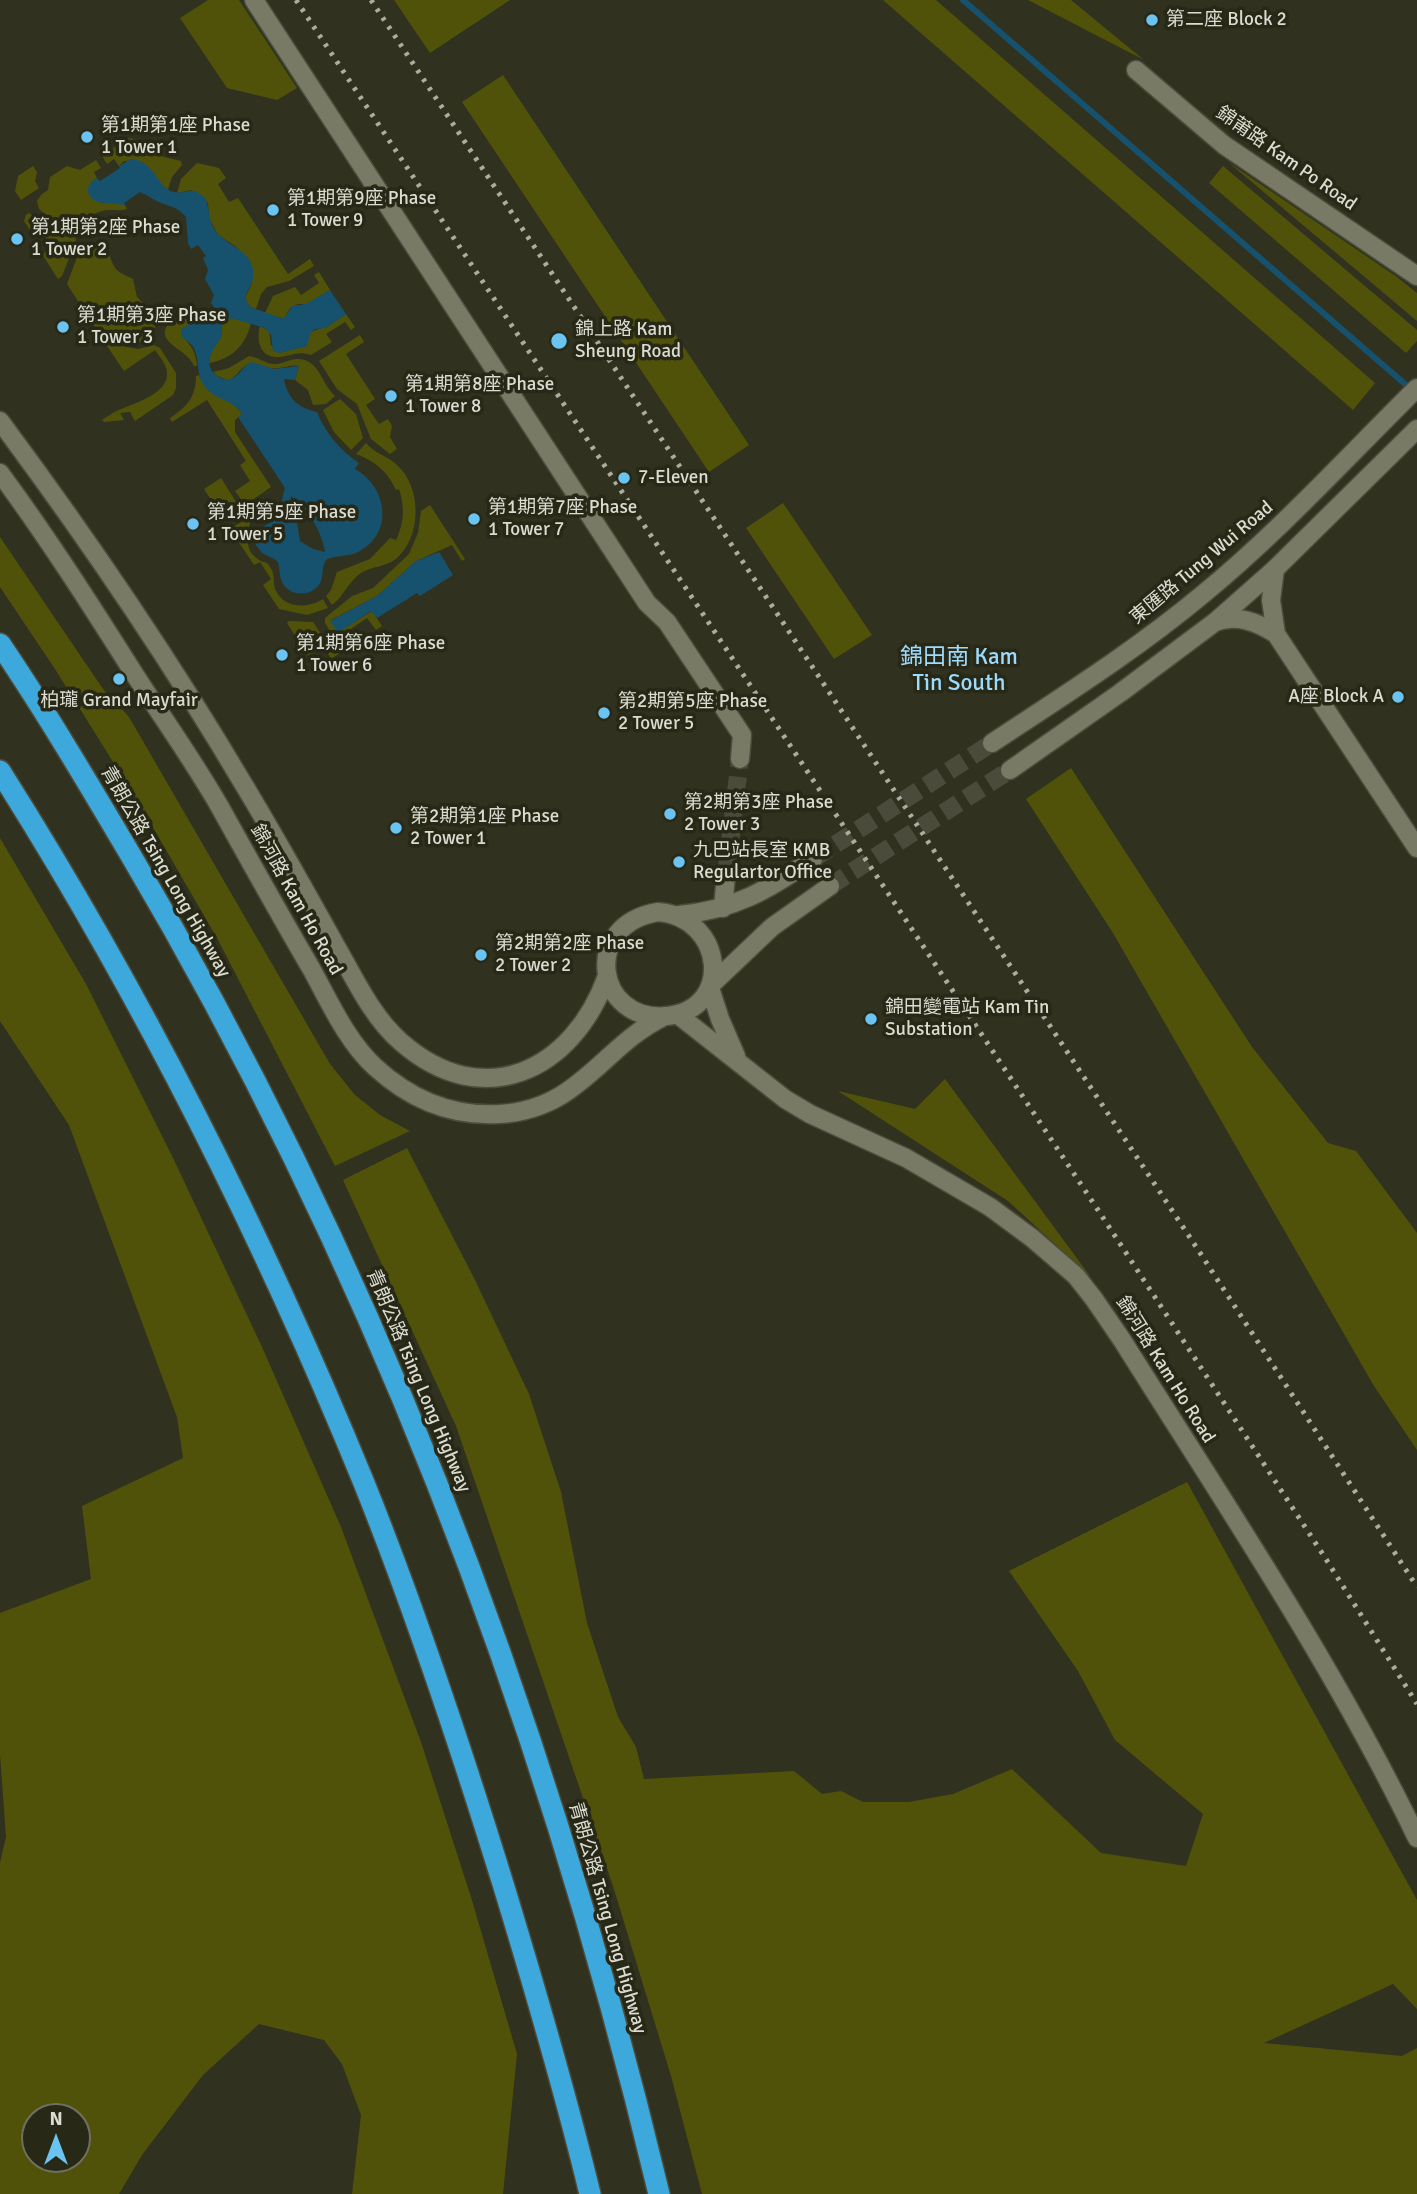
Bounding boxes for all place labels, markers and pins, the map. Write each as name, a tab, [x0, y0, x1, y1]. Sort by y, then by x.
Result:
place label: 第二座 Block 2	[1166, 9, 1287, 31]
marker: 第二座 Block 2	[1144, 12, 1160, 28]
place label: 第1期第1座 Phase 1 Tower 1	[101, 115, 250, 159]
marker: 第1期第1座 Phase 1 Tower 1	[79, 129, 95, 145]
place label: 第1期第9座 Phase 1 Tower 9	[287, 188, 436, 232]
marker: 第1期第9座 Phase 1 Tower 9	[265, 202, 281, 218]
place label: 第1期第2座 Phase 1 Tower 2	[31, 217, 180, 261]
marker: 第1期第2座 Phase 1 Tower 2	[9, 231, 25, 247]
place label: 第1期第3座 Phase 1 Tower 3	[77, 305, 226, 349]
marker: 第1期第3座 Phase 1 Tower 3	[55, 319, 71, 335]
place label: 錦上路 Kam Sheung Road	[575, 319, 681, 363]
marker: 錦上路 Kam Sheung Road	[549, 331, 569, 351]
place label: 第1期第8座 Phase 1 Tower 8	[405, 374, 554, 418]
marker: 第1期第8座 Phase 1 Tower 8	[383, 388, 399, 404]
place label: 7-Eleven	[638, 467, 709, 489]
marker: 7-Eleven	[616, 470, 632, 486]
place label: 第1期第7座 Phase 1 Tower 7	[488, 497, 637, 541]
place label: 第1期第5座 Phase 1 Tower 5	[207, 502, 356, 546]
marker: 第1期第7座 Phase 1 Tower 7	[466, 511, 482, 527]
marker: 第1期第5座 Phase 1 Tower 5	[185, 516, 201, 532]
place label: 第1期第6座 Phase 1 Tower 6	[296, 633, 445, 677]
marker: 第1期第6座 Phase 1 Tower 6	[274, 647, 290, 663]
marker: 柏瓏 Grand Mayfair	[111, 671, 127, 687]
place label: A座 Block A	[1288, 686, 1384, 708]
marker: A座 Block A	[1390, 689, 1406, 705]
place label: 柏瓏 Grand Mayfair	[40, 690, 198, 712]
place label: 第2期第5座 Phase 2 Tower 5	[618, 691, 767, 735]
marker: 第2期第5座 Phase 2 Tower 5	[596, 705, 612, 721]
place label: 第2期第3座 Phase 2 Tower 3	[684, 792, 833, 836]
place label: 第2期第1座 Phase 2 Tower 1	[410, 806, 559, 850]
marker: 第2期第3座 Phase 2 Tower 3	[662, 806, 678, 822]
marker: 第2期第1座 Phase 2 Tower 1	[388, 820, 404, 836]
place label: 九巴站長室 KMB Regulartor Office	[693, 840, 832, 884]
marker: 九巴站長室 KMB Regulartor Office	[671, 854, 687, 870]
place label: 第2期第2座 Phase 2 Tower 2	[495, 933, 644, 977]
marker: 第2期第2座 Phase 2 Tower 2	[473, 947, 489, 963]
place label: 錦田變電站 Kam Tin Substation	[885, 997, 1049, 1041]
marker: 錦田變電站 Kam Tin Substation	[863, 1011, 879, 1027]

